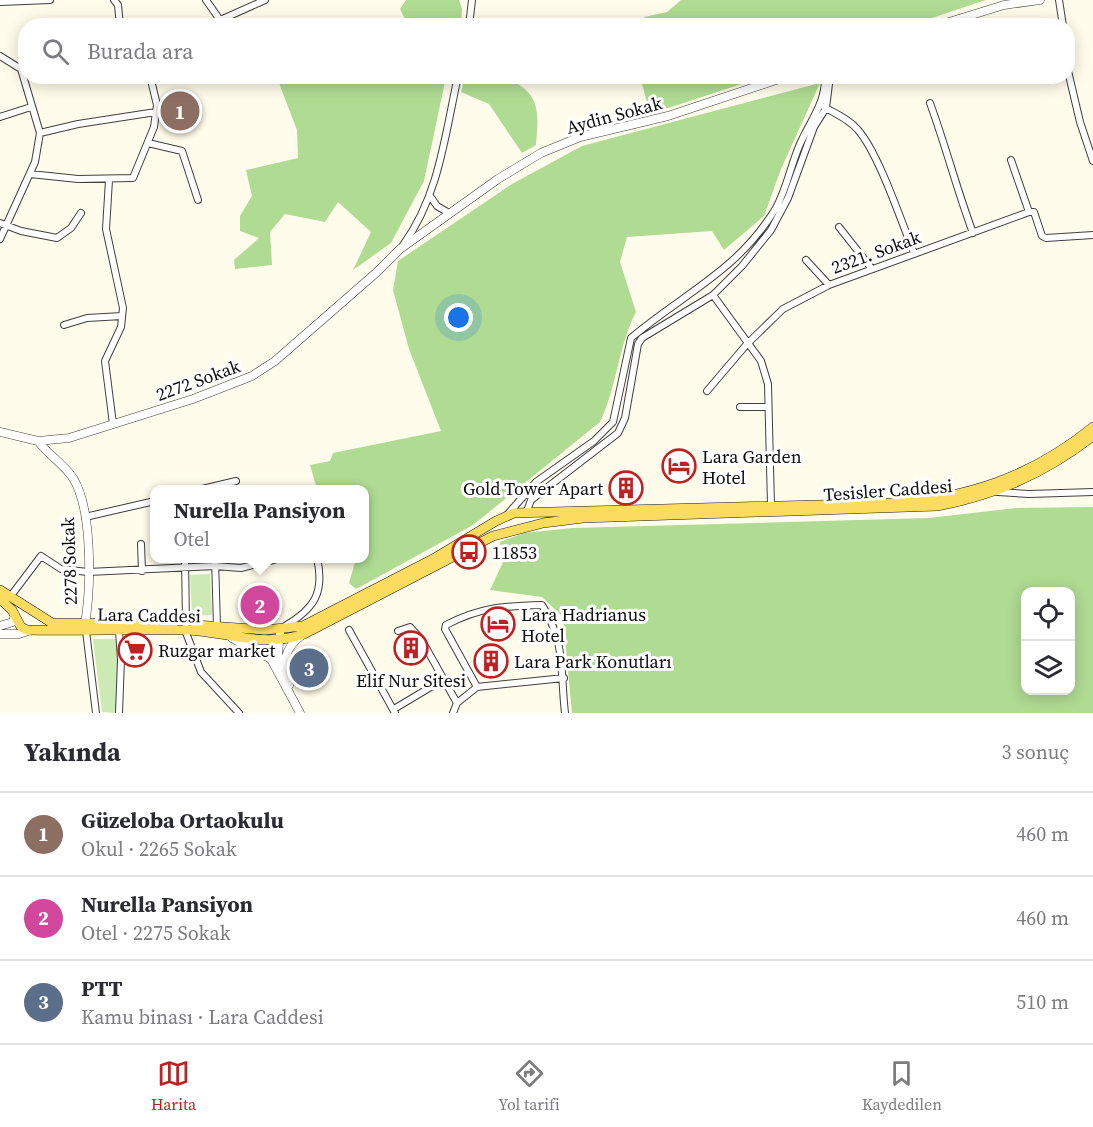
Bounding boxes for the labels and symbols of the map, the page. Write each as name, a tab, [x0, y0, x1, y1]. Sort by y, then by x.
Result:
pin: 1	[160, 88, 200, 134]
street label: Aydin Sokak	[563, 90, 665, 140]
street label: 2321. Sokak	[828, 224, 924, 280]
your location	[444, 303, 473, 332]
street label: 2272 Sokak	[152, 353, 244, 407]
place label: Lara Garden Hotel	[702, 444, 802, 490]
hotel icon: Lara Garden Hotel	[661, 448, 697, 484]
building icon: Gold Tower Apart	[608, 470, 644, 506]
street label: Tesisler Caddesi	[823, 473, 953, 507]
place label: Gold Tower Apart	[463, 476, 603, 501]
street label: 2278 Sokak	[55, 516, 83, 605]
bus stop icon: 11853	[451, 534, 487, 570]
place label: 11853	[492, 540, 537, 565]
pin: 2	[240, 582, 280, 628]
street label: Lara Caddesi	[97, 602, 201, 628]
place label: Lara Hadrianus Hotel	[521, 602, 646, 648]
hotel icon: Lara Hadrianus Hotel	[480, 606, 516, 642]
building icon: Elif Nur Sitesi	[393, 630, 429, 666]
supermarket icon: Ruzgar market	[117, 632, 153, 668]
place label: Ruzgar market	[158, 638, 275, 663]
building icon: Lara Park Konutları	[473, 643, 509, 679]
pin: 3	[290, 646, 328, 690]
place label: Lara Park Konutları	[514, 649, 672, 674]
place label: Elif Nur Sitesi	[356, 668, 466, 693]

